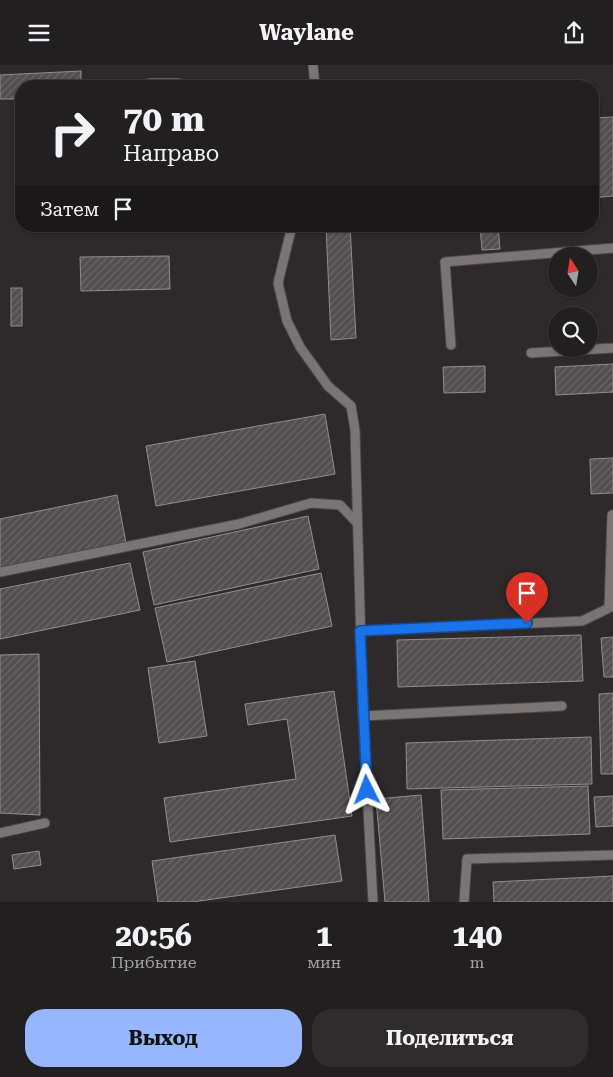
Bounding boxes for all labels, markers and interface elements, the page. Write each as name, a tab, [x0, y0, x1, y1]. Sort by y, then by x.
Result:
icon: menu	[25, 19, 53, 47]
icon: share	[560, 19, 588, 47]
text: Waylane	[259, 20, 354, 45]
text: 70 m	[123, 99, 205, 140]
icon: right	[40, 100, 105, 165]
text: Направо	[123, 141, 219, 166]
icon: arrive	[109, 195, 137, 223]
text: Затем	[40, 198, 99, 221]
north arrow	[548, 247, 598, 297]
map controls	[548, 247, 598, 357]
button: search	[548, 307, 598, 357]
pin	[506, 572, 548, 623]
icon: arrive	[513, 579, 541, 607]
position arrow	[340, 763, 392, 815]
text: 20:56	[115, 918, 192, 953]
text: 1	[316, 918, 333, 953]
text: 140	[452, 918, 502, 953]
text: Прибытие	[111, 953, 196, 972]
text: мин	[307, 953, 341, 972]
text: m	[470, 953, 484, 972]
button: Выход	[25, 1009, 302, 1067]
button: Поделиться	[312, 1009, 588, 1067]

